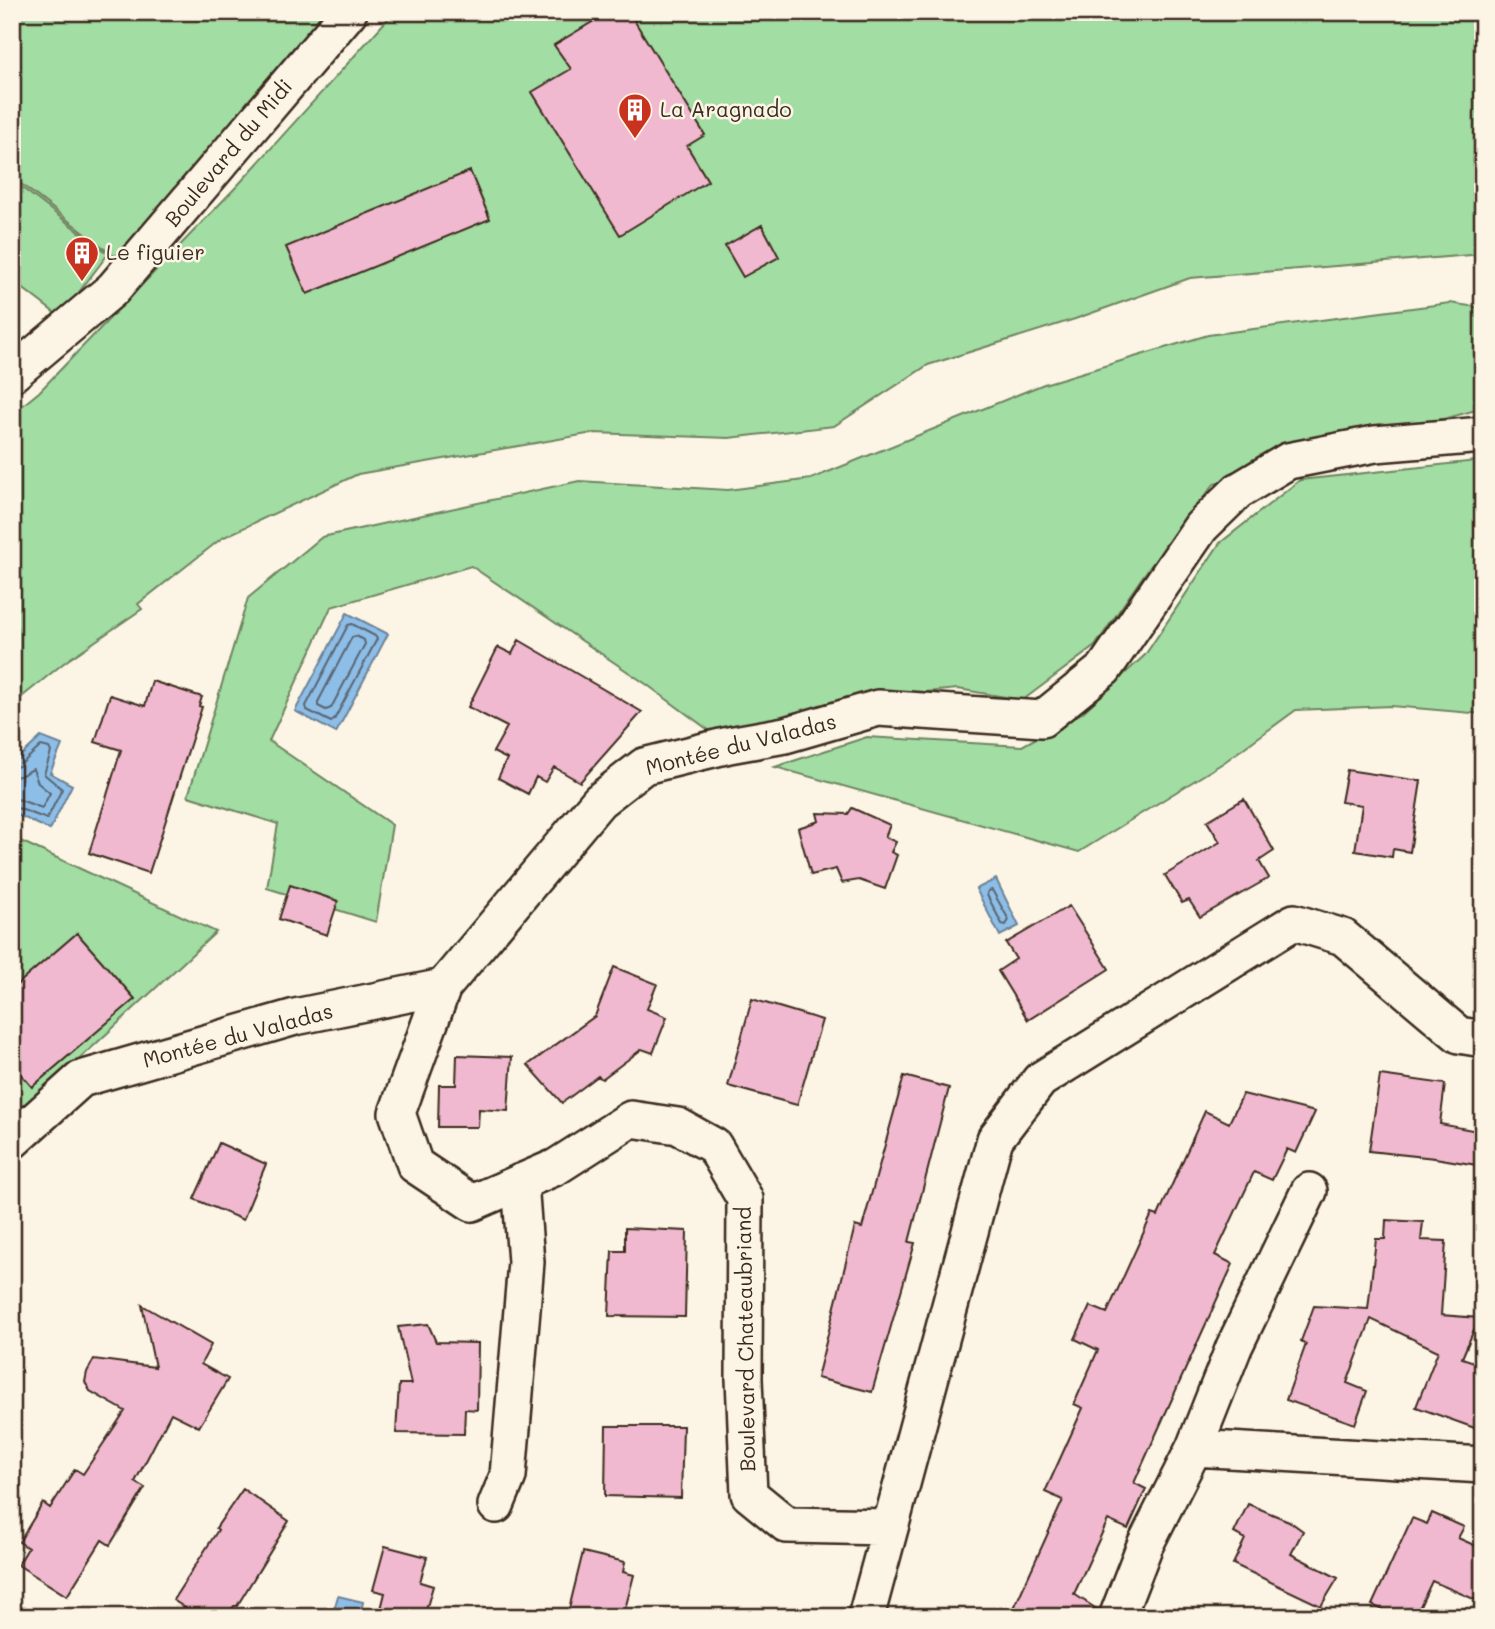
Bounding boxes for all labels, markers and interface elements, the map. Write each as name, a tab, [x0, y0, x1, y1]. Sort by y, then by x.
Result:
street label: Boulevard du Midi	[158, 73, 297, 231]
building icon: La Aragnado	[616, 91, 654, 140]
place label: La Aragnado	[660, 95, 792, 122]
building icon: Le figuier	[63, 234, 101, 283]
place label: Le figuier	[106, 238, 205, 265]
street label: Montée du Valadas	[642, 707, 839, 780]
street label: Montée du Valadas	[140, 996, 336, 1073]
street label: Boulevard Chateaubriand	[729, 1206, 760, 1472]

